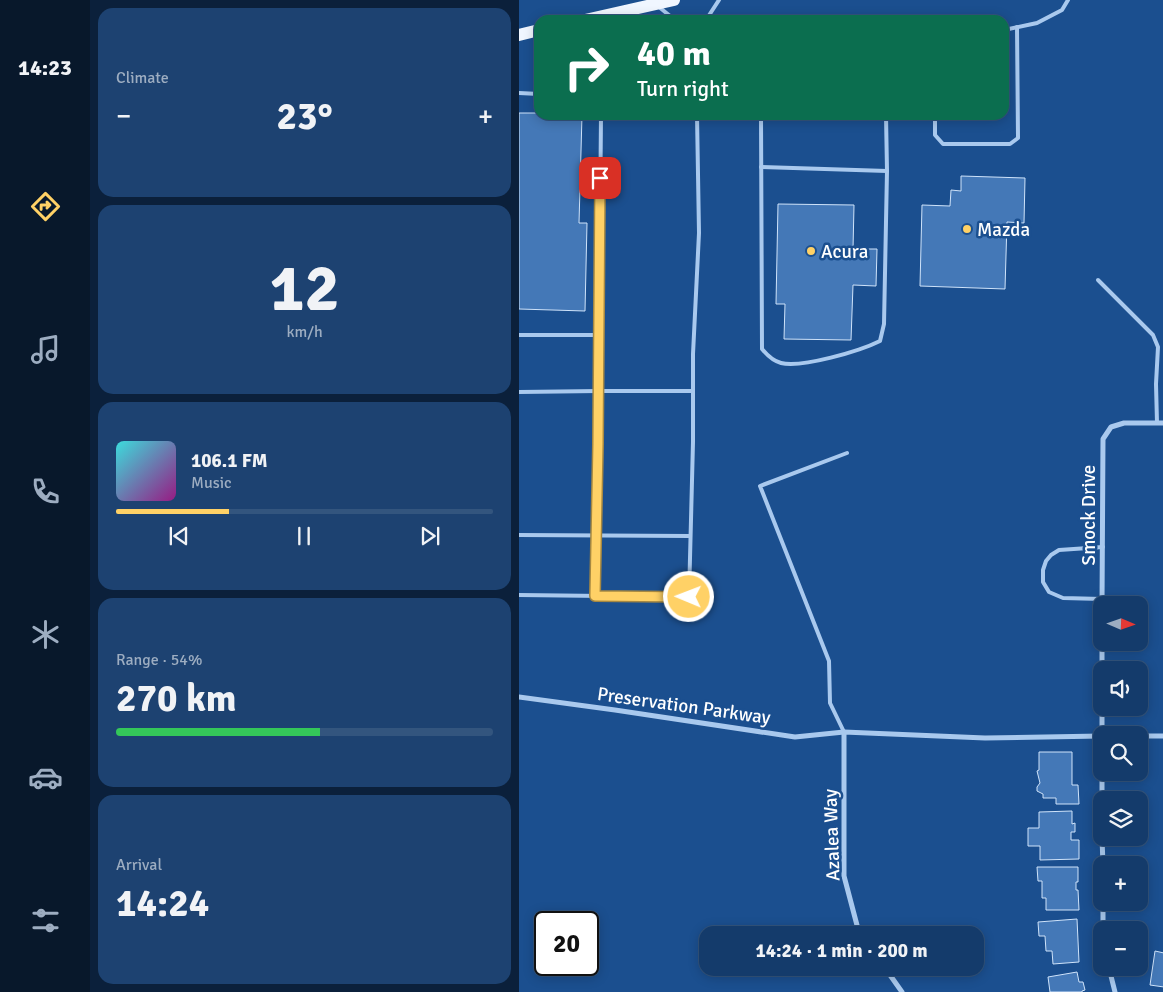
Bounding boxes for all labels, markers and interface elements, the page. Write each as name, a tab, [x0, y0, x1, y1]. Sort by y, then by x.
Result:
text: 40 m	[637, 32, 711, 75]
icon: right	[554, 35, 619, 100]
text: 14:23	[18, 54, 72, 81]
text: Climate	[116, 68, 169, 88]
text: Turn right	[637, 75, 729, 102]
text: 23°	[276, 93, 333, 140]
text: −	[116, 99, 131, 133]
text: +	[478, 99, 493, 133]
pin	[579, 157, 621, 199]
icon: arrive	[586, 164, 614, 192]
icon: directions	[28, 189, 63, 224]
place label: Mazda	[977, 218, 1030, 242]
marker: Mazda	[961, 223, 973, 235]
place label: Acura	[821, 240, 868, 264]
marker: Acura	[805, 245, 817, 257]
text: 12	[269, 249, 340, 329]
text: km/h	[286, 322, 323, 342]
icon: music	[28, 332, 63, 367]
text: 106.1 FM	[191, 449, 268, 473]
street label: Smock Drive	[1077, 465, 1101, 565]
text: Music	[191, 473, 232, 493]
icon: phone	[28, 474, 63, 509]
icon: previous	[165, 522, 193, 550]
icon: pause	[290, 522, 318, 550]
icon: next	[416, 522, 444, 550]
position arrow	[662, 570, 714, 622]
north arrow	[1093, 596, 1148, 651]
map controls	[1093, 596, 1148, 976]
icon: climate	[28, 617, 63, 652]
text: Range · 54%	[116, 650, 202, 670]
button: sound	[1093, 661, 1148, 716]
text: 270 km	[116, 675, 237, 722]
street label: Preservation Parkway	[596, 682, 772, 730]
button: search	[1093, 726, 1148, 781]
icon: car	[28, 760, 63, 795]
street label: Azalea Way	[818, 788, 846, 881]
button: layers	[1093, 791, 1148, 846]
text: Arrival	[116, 855, 162, 875]
button: +	[1093, 856, 1148, 911]
text: 14:24	[116, 880, 209, 927]
icon: filters	[28, 903, 63, 938]
speed limit sign: 20	[534, 911, 599, 976]
button: −	[1093, 921, 1148, 976]
text: 14:24 · 1 min · 200 m	[755, 939, 928, 963]

